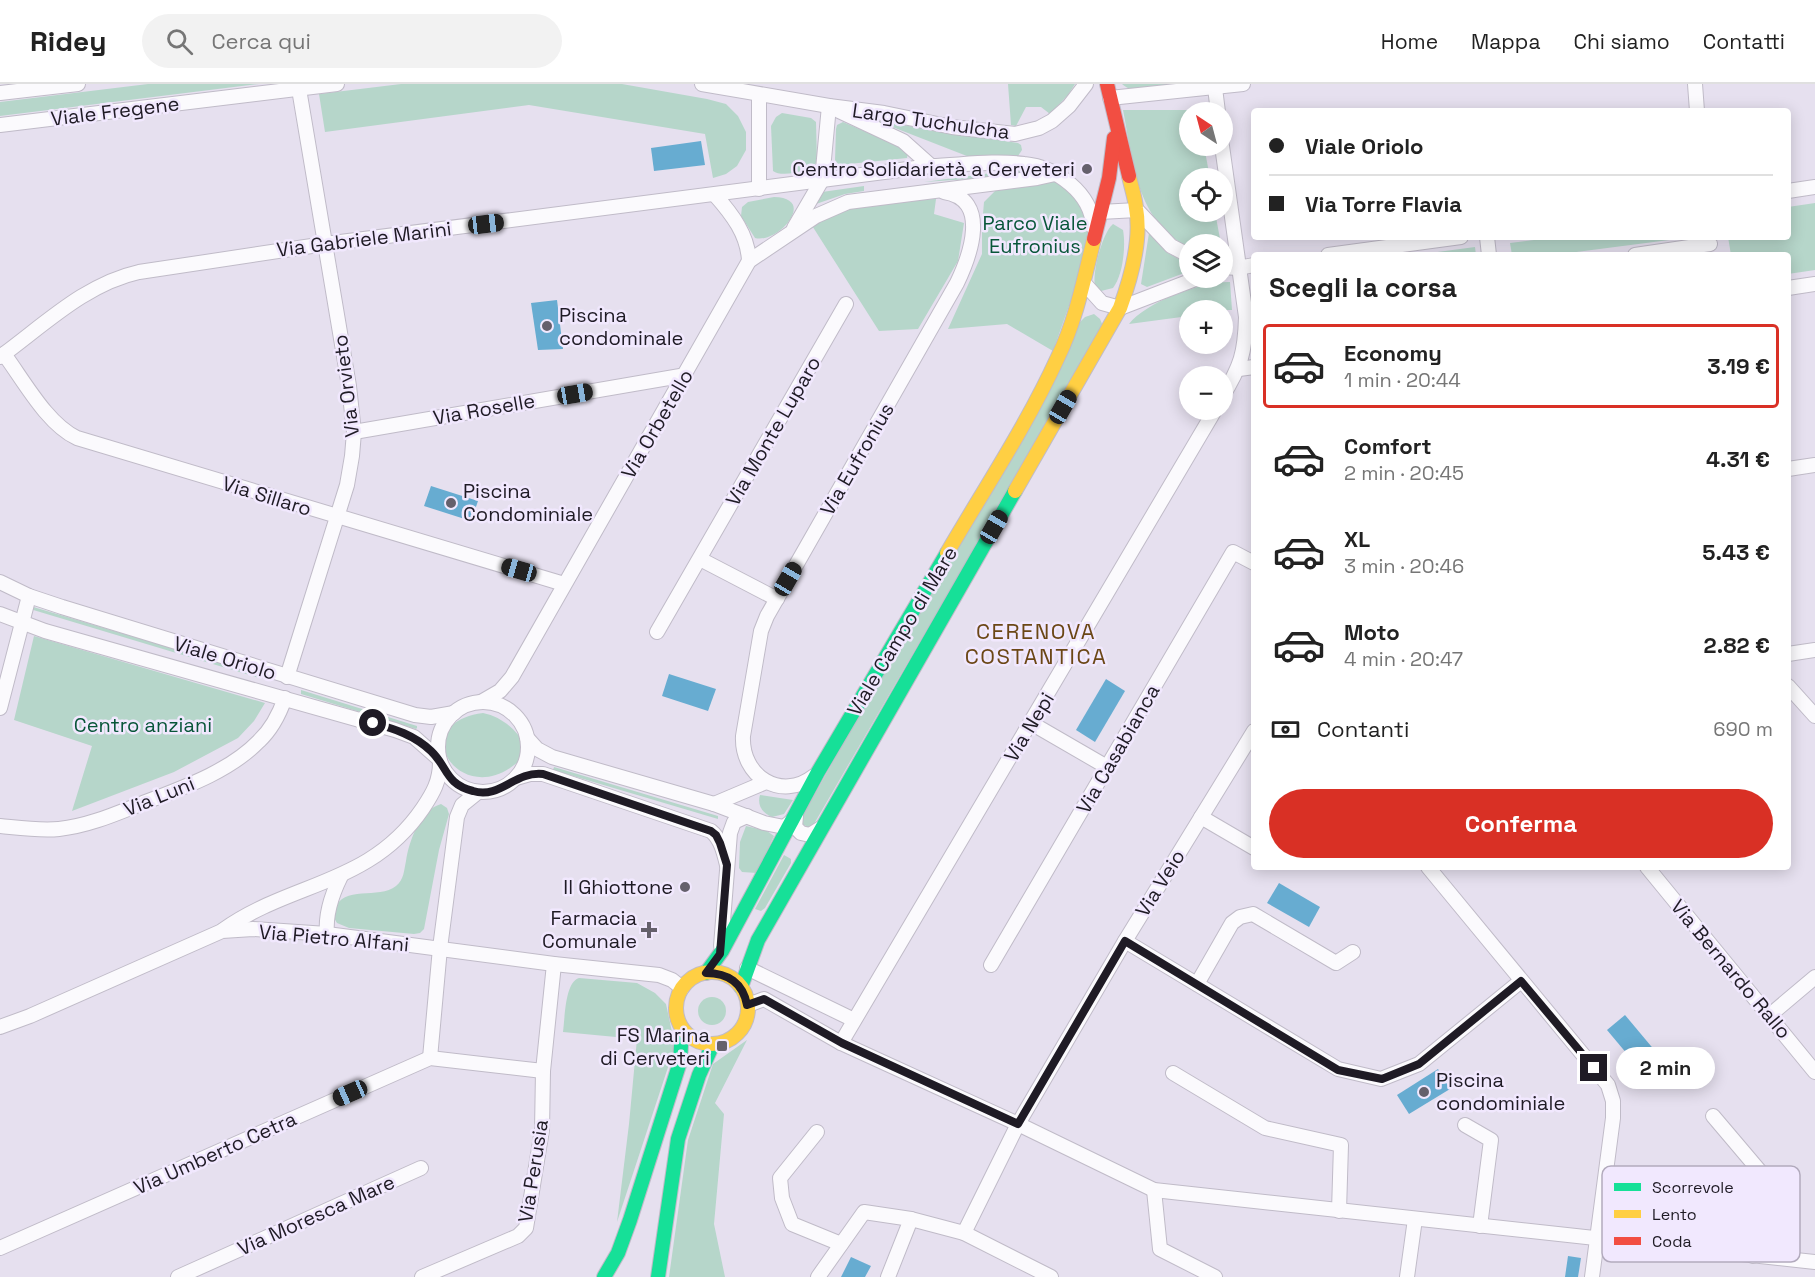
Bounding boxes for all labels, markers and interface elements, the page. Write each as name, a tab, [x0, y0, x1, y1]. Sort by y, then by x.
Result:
search box	[142, 14, 562, 68]
text: Ridey	[30, 23, 106, 59]
icon: search	[163, 25, 196, 58]
text: Cerca qui	[211, 27, 311, 55]
text: Home	[1381, 28, 1438, 55]
text: Mappa	[1471, 28, 1540, 55]
text: Chi siamo	[1573, 28, 1670, 55]
text: Contatti	[1703, 28, 1785, 55]
street label: Viale Fregene	[49, 90, 181, 132]
street label: Largo Tuchulcha	[851, 97, 1011, 145]
north arrow	[1179, 102, 1233, 156]
map controls	[1179, 102, 1233, 420]
text: Viale Oriolo	[1305, 132, 1424, 160]
place label: Centro Solidarietà a Cerveteri	[792, 156, 1075, 182]
marker: Centro Solidarietà a Cerveteri	[1080, 162, 1094, 176]
button: locate	[1179, 168, 1233, 222]
text: Via Torre Flavia	[1305, 190, 1462, 218]
park label: Parco Viale Eufronius	[982, 210, 1088, 259]
car	[467, 213, 505, 235]
street label: Via Gabriele Marini	[275, 215, 453, 263]
button: layers	[1179, 234, 1233, 288]
text: Scegli la corsa	[1269, 270, 1457, 305]
button: +	[1179, 300, 1233, 354]
place label: Piscina condominale	[559, 302, 683, 351]
marker: Piscina condominale	[540, 319, 554, 333]
street label: Via Orvieto	[327, 333, 365, 439]
icon: car	[1272, 339, 1326, 393]
text: Economy	[1344, 339, 1442, 367]
street label: Via Monte Luparo	[720, 352, 826, 510]
text: 3.19 €	[1707, 352, 1770, 380]
street label: Via Orbetello	[615, 365, 699, 483]
button: −	[1179, 366, 1233, 420]
text: 1 min · 20:44	[1344, 367, 1461, 393]
car	[556, 382, 594, 406]
street label: Via Roselle	[431, 387, 537, 431]
car	[1046, 387, 1080, 427]
street label: Via Eufronius	[814, 398, 900, 520]
icon: car	[1272, 432, 1326, 486]
text: Comfort	[1344, 432, 1432, 460]
text: 4.31 €	[1706, 445, 1770, 473]
text: 2 min · 20:45	[1344, 460, 1464, 486]
street label: Via Sillaro	[219, 470, 315, 522]
place label: Piscina Condominiale	[463, 478, 593, 527]
marker: Piscina Condominiale	[444, 496, 458, 510]
car	[977, 507, 1011, 547]
icon: car	[1272, 525, 1326, 579]
text: XL	[1344, 525, 1370, 553]
text: 5.43 €	[1702, 538, 1770, 566]
street label: Viale Campo di Mare	[841, 541, 963, 721]
text: 3 min · 20:46	[1344, 553, 1464, 579]
car	[499, 556, 539, 584]
car	[771, 559, 805, 599]
district label: CERENOVA COSTANTICA	[965, 617, 1107, 670]
icon: car	[1272, 618, 1326, 672]
text: Moto	[1344, 618, 1400, 646]
street label: Viale Oriolo	[170, 630, 280, 686]
text: 2.82 €	[1704, 631, 1770, 659]
text: 4 min · 20:47	[1344, 646, 1463, 672]
street label: Via Casabianca	[1070, 680, 1166, 818]
street label: Via Nepi	[998, 687, 1060, 767]
route start	[359, 709, 386, 736]
park label: Centro anziani	[74, 712, 212, 738]
icon: cash	[1269, 713, 1302, 746]
text: Contanti	[1317, 715, 1409, 743]
text: 690 m	[1713, 716, 1773, 742]
street label: Via Luni	[120, 770, 198, 822]
button: Conferma	[1269, 789, 1773, 858]
street label: Via Veio	[1129, 845, 1191, 921]
place label: Il Ghiottone	[563, 874, 673, 900]
marker: Il Ghiottone	[678, 880, 692, 894]
street label: Via Bernardo Rallo	[1665, 894, 1797, 1044]
place label: Farmacia Comunale	[542, 905, 637, 954]
street label: Via Pietro Alfani	[258, 918, 410, 958]
marker: Farmacia Comunale	[642, 923, 656, 937]
place label: FS Marina di Cerveteri	[600, 1022, 710, 1071]
marker: FS Marina di Cerveteri	[715, 1039, 729, 1053]
callout: 2 min	[1615, 1047, 1714, 1089]
route end	[1580, 1054, 1607, 1081]
text: 2 min	[1640, 1055, 1691, 1081]
place label: Piscina condominiale	[1436, 1067, 1565, 1116]
car	[330, 1077, 370, 1109]
marker: Piscina condominiale	[1417, 1085, 1431, 1099]
street label: Via Umberto Cetra	[130, 1105, 300, 1201]
street label: Via Perusia	[512, 1118, 554, 1224]
legend	[1602, 1166, 1800, 1262]
street label: Via Moresca Mare	[233, 1169, 399, 1261]
text: Scorrevole	[1652, 1177, 1734, 1198]
text: Lento	[1652, 1204, 1697, 1225]
text: Coda	[1652, 1231, 1692, 1252]

